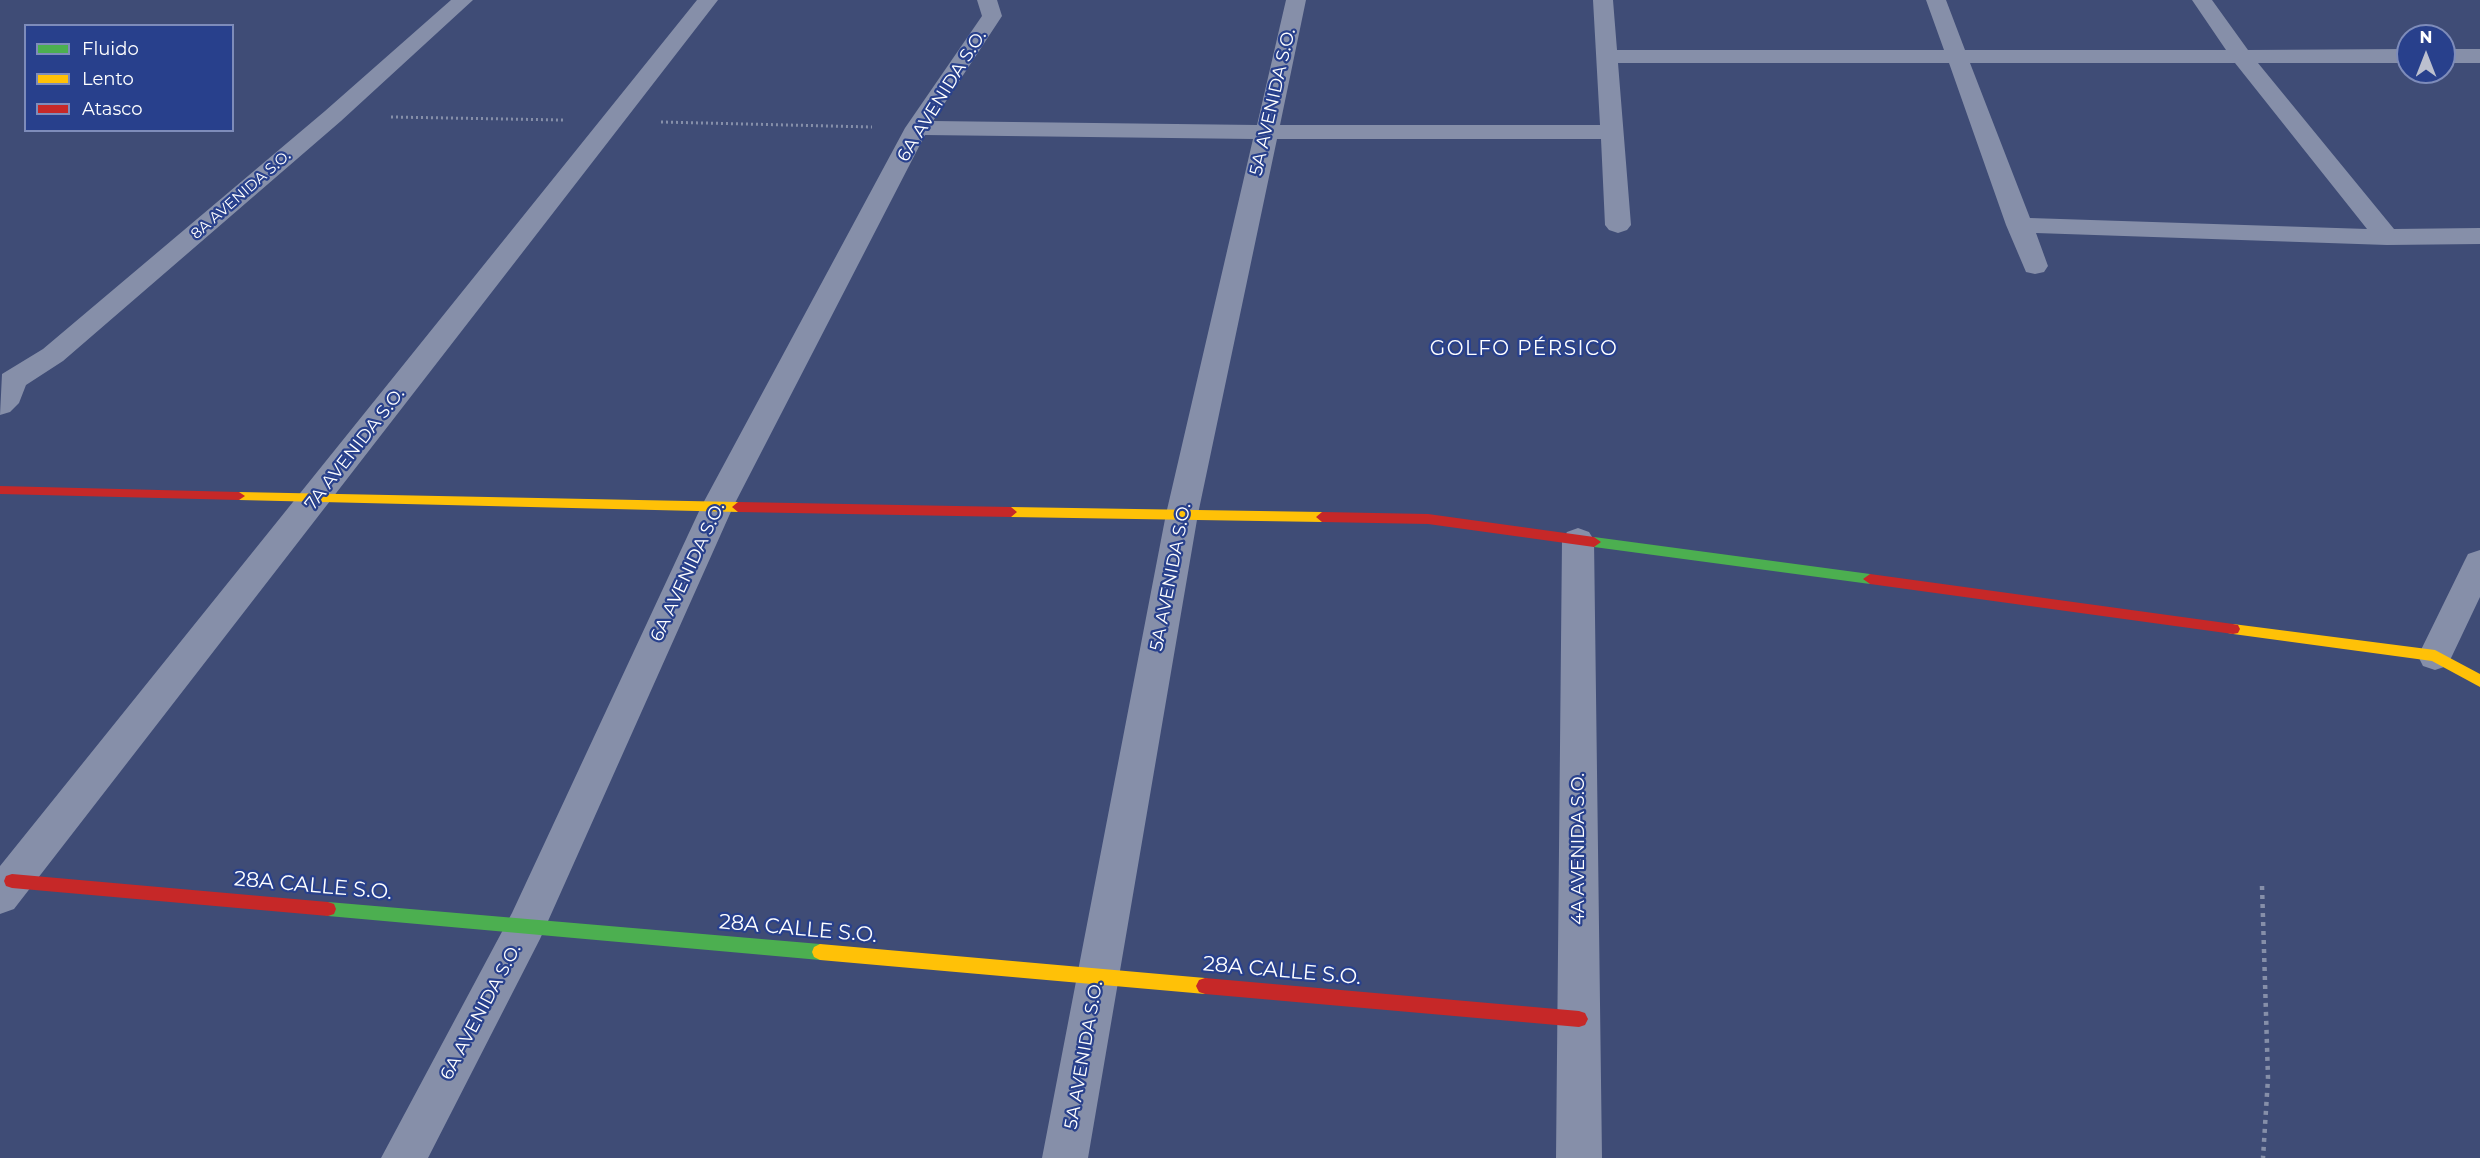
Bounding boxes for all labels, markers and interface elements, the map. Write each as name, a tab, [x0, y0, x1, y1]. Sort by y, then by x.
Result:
legend	[24, 24, 234, 132]
north arrow	[2396, 24, 2456, 84]
street label: 6A AVENIDA S.O.	[893, 26, 991, 166]
street label: 5A AVENIDA S.O.	[1246, 26, 1300, 178]
text: N	[2420, 28, 2432, 47]
text: Fluido	[82, 38, 139, 60]
text: Lento	[82, 68, 134, 90]
text: Atasco	[82, 98, 142, 120]
street label: 8A AVENIDA S.O.	[187, 147, 295, 243]
district label: GOLFO PÉRSICO	[1430, 337, 1618, 361]
street label: 7A AVENIDA S.O.	[300, 383, 410, 515]
street label: 6A AVENIDA S.O.	[646, 499, 730, 645]
street label: 5A AVENIDA S.O.	[1146, 501, 1196, 653]
street label: 4A AVENIDA S.O.	[1568, 773, 1590, 925]
street label: 28A CALLE S.O.	[233, 867, 393, 905]
street label: 28A CALLE S.O.	[718, 910, 878, 948]
street label: 6A AVENIDA S.O.	[436, 940, 526, 1084]
street label: 28A CALLE S.O.	[1202, 952, 1362, 990]
street label: 5A AVENIDA S.O.	[1060, 979, 1108, 1131]

